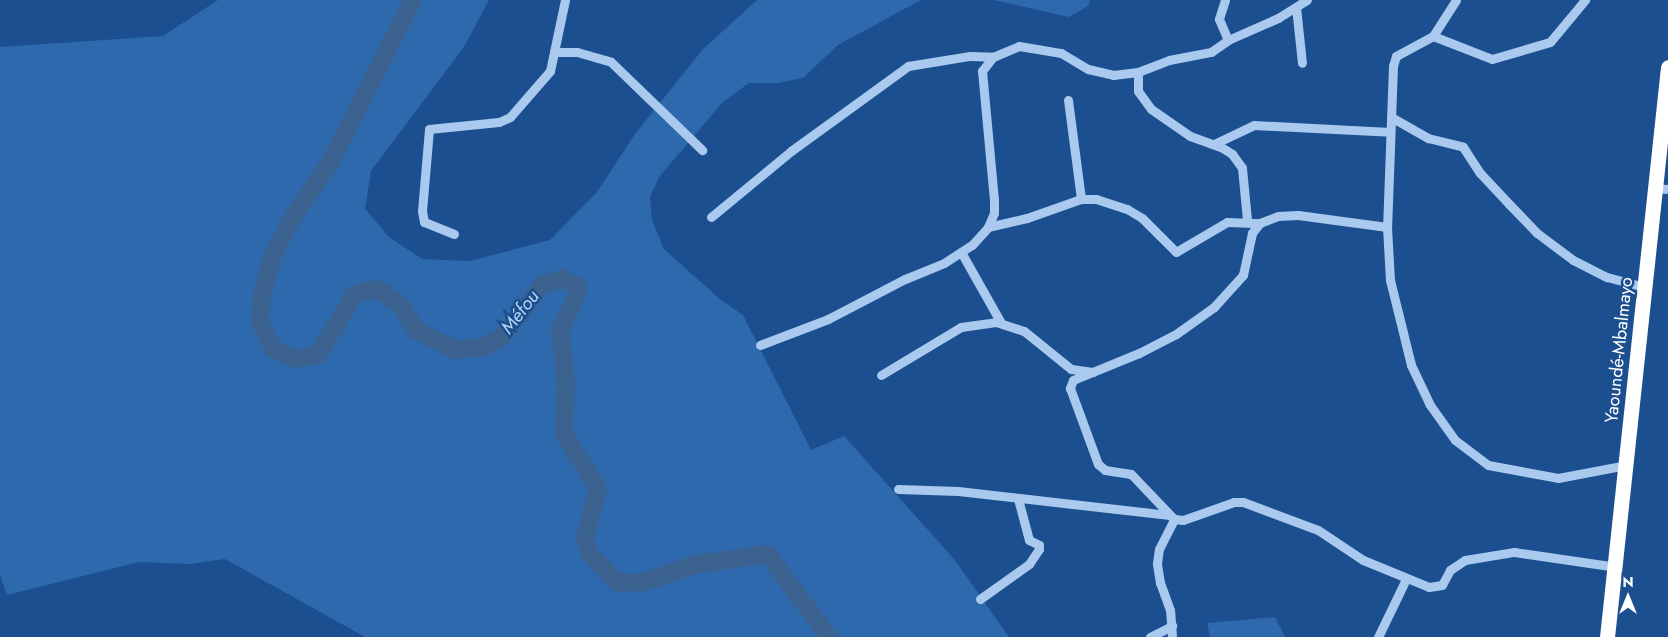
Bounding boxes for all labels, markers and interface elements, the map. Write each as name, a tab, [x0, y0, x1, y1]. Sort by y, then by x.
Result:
street label: Yaoundé-Mbalmayo	[1601, 276, 1637, 424]
water label: Méfou	[496, 285, 544, 339]
north arrow	[1603, 572, 1653, 622]
text: N	[1622, 572, 1634, 592]

